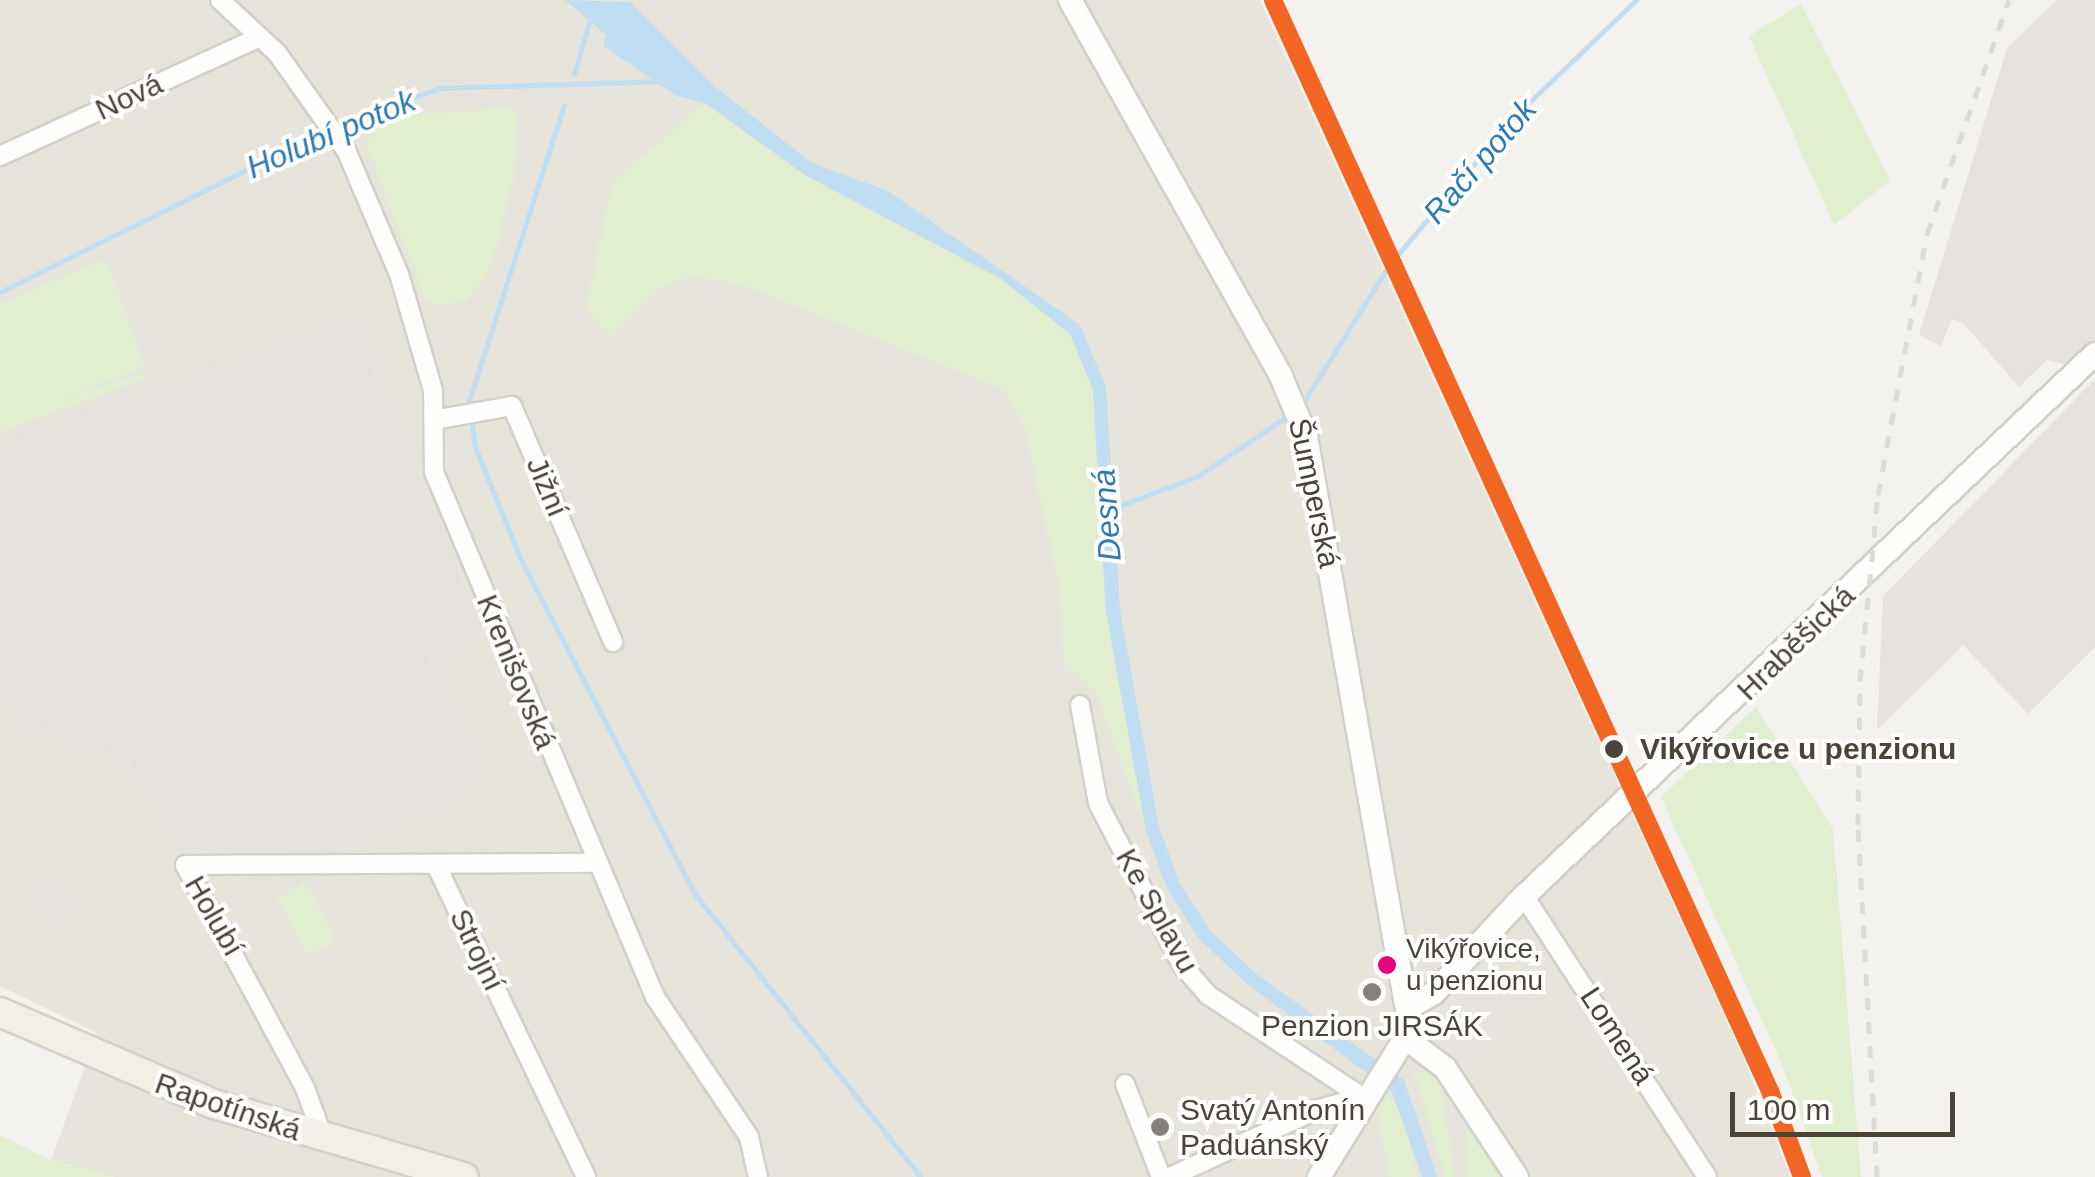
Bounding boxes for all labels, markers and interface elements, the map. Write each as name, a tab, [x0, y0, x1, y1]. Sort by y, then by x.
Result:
street label: Nová	[90, 66, 168, 128]
water label: Holubí potok	[241, 81, 421, 187]
water label: Račí potok	[1415, 91, 1545, 231]
street label: Šumperská	[1281, 415, 1347, 571]
street label: Jižní	[518, 452, 576, 522]
water label: Desná	[1085, 468, 1129, 562]
street label: Hraběšická	[1730, 578, 1862, 708]
street label: Krenišovská	[469, 590, 563, 754]
place label: Vikýřovice u penzionu	[1640, 731, 1956, 767]
marker: Vikýřovice u penzionu	[1597, 732, 1631, 766]
street label: Ke Splavu	[1108, 842, 1206, 980]
street label: Holubí	[177, 869, 251, 963]
street label: Strojní	[442, 903, 512, 997]
place label: Vikýřovice, u penzionu	[1406, 932, 1543, 998]
marker: Vikýřovice, u penzionu	[1377, 955, 1397, 975]
marker: Penzion JIRSÁK	[1361, 981, 1383, 1003]
street label: Lomená	[1572, 981, 1662, 1091]
place label: Penzion JIRSÁK	[1261, 1008, 1483, 1044]
street label: Rapotínská	[150, 1065, 306, 1149]
scale bar	[1735, 1072, 1960, 1134]
place label: Svatý Antonín Paduánský	[1180, 1092, 1367, 1162]
text: 100 m	[1747, 1093, 1830, 1126]
marker: Svatý Antonín Paduánský	[1149, 1116, 1171, 1138]

